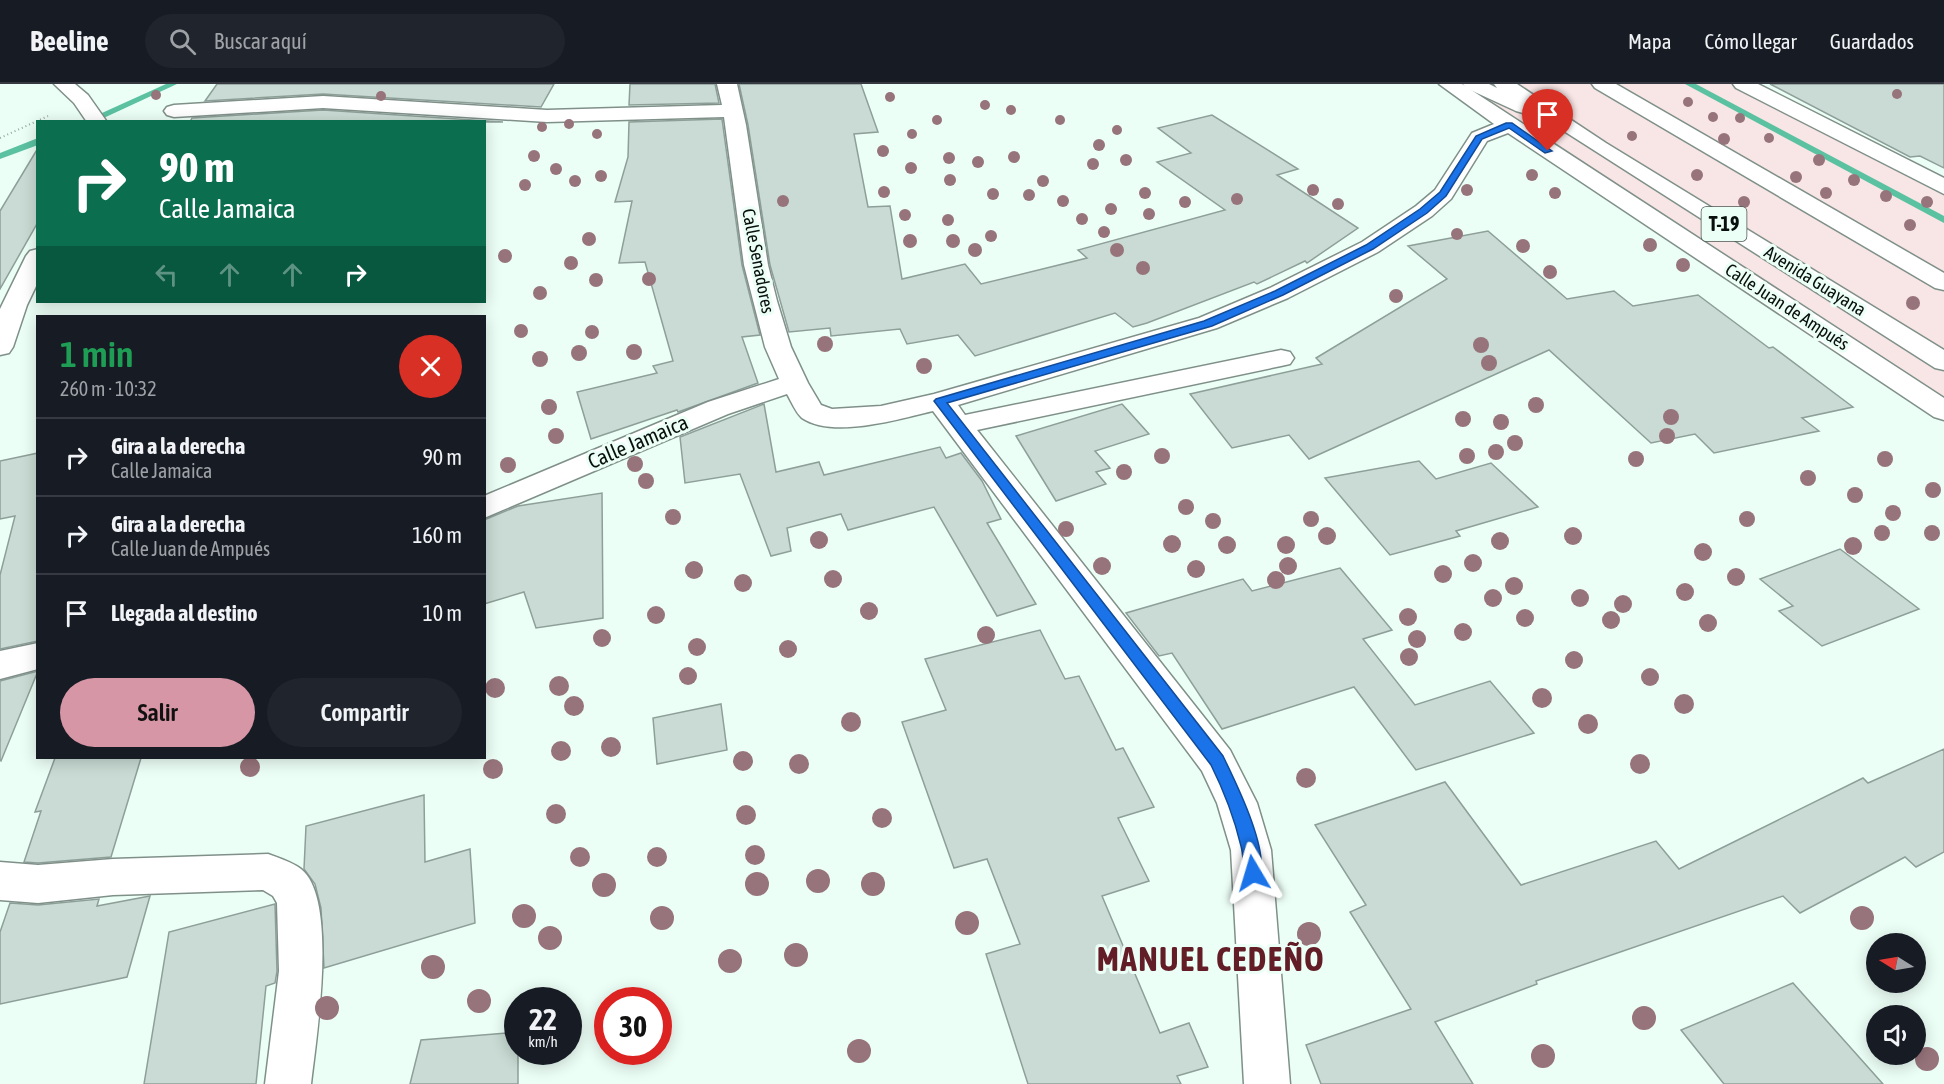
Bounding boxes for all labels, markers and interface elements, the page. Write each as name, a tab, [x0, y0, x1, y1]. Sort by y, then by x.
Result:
search box	[145, 14, 565, 68]
text: Beeline	[30, 25, 109, 57]
icon: search	[166, 25, 199, 58]
text: Buscar aquí	[214, 28, 307, 54]
text: Mapa	[1628, 29, 1672, 53]
text: Cómo llegar	[1705, 29, 1797, 53]
text: Guardados	[1830, 29, 1914, 53]
pin	[1522, 89, 1573, 151]
icon: arrive	[1531, 98, 1564, 131]
text: 90 m	[159, 143, 234, 191]
icon: right	[60, 144, 138, 222]
text: Calle Jamaica	[159, 193, 296, 224]
street label: Calle Senadores	[738, 207, 779, 315]
road number: T-19	[1702, 207, 1746, 241]
street label: Avenida Guayana	[1761, 241, 1870, 320]
icon: left	[150, 258, 183, 291]
icon: ahead	[213, 258, 246, 291]
icon: ahead	[276, 258, 309, 291]
icon: right	[339, 258, 372, 291]
street label: Calle Juan de Ampués	[1722, 259, 1853, 354]
text: 1 min	[60, 333, 134, 375]
button: close	[399, 335, 462, 398]
text: 260 m · 10:32	[60, 377, 157, 400]
street label: Calle Jamaica	[584, 409, 691, 473]
text: Gira a la derecha	[111, 433, 245, 459]
icon: right	[60, 441, 93, 474]
text: 90 m	[422, 444, 462, 470]
text: Calle Jamaica	[111, 459, 212, 482]
text: Gira a la derecha	[111, 511, 245, 537]
icon: right	[60, 519, 93, 552]
text: 160 m	[412, 522, 462, 548]
text: Calle Juan de Ampués	[111, 537, 270, 560]
icon: arrive	[60, 597, 93, 630]
text: Llegada al destino	[111, 600, 258, 626]
text: 10 m	[422, 600, 462, 626]
button: Salir	[60, 678, 255, 747]
button: Compartir	[267, 678, 462, 747]
position arrow	[1221, 841, 1285, 905]
north arrow	[1866, 933, 1926, 993]
map controls	[1866, 933, 1926, 1065]
district label: MANUEL CEDEÑO	[1097, 940, 1325, 978]
speed limit sign: 30	[594, 987, 672, 1065]
text: 22	[529, 1002, 557, 1036]
button: sound	[1866, 1005, 1926, 1065]
text: km/h	[528, 1033, 558, 1050]

